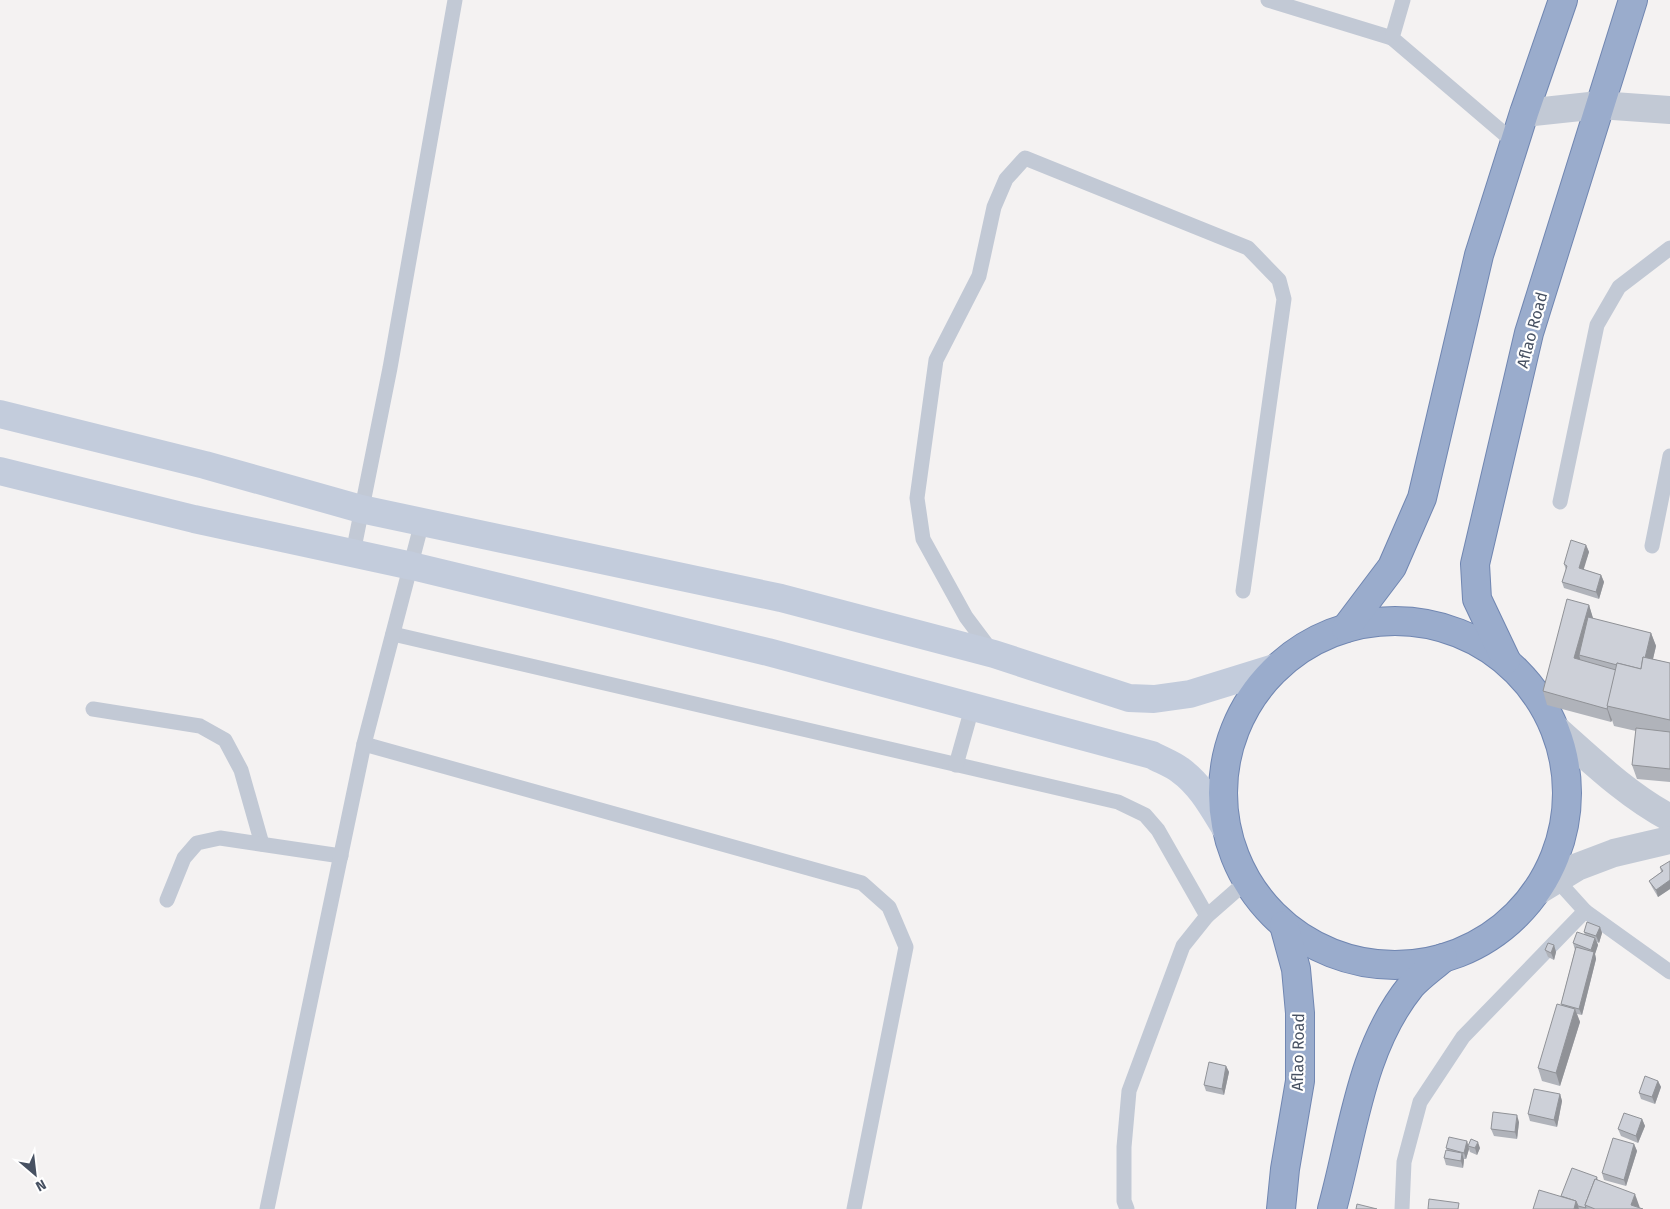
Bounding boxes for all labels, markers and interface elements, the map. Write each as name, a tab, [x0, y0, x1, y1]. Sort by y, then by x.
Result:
street label: Aflao Road	[1513, 290, 1551, 370]
street label: Aflao Road	[1288, 1013, 1308, 1091]
north arrow	[10, 1149, 60, 1199]
text: N	[33, 1175, 49, 1195]

